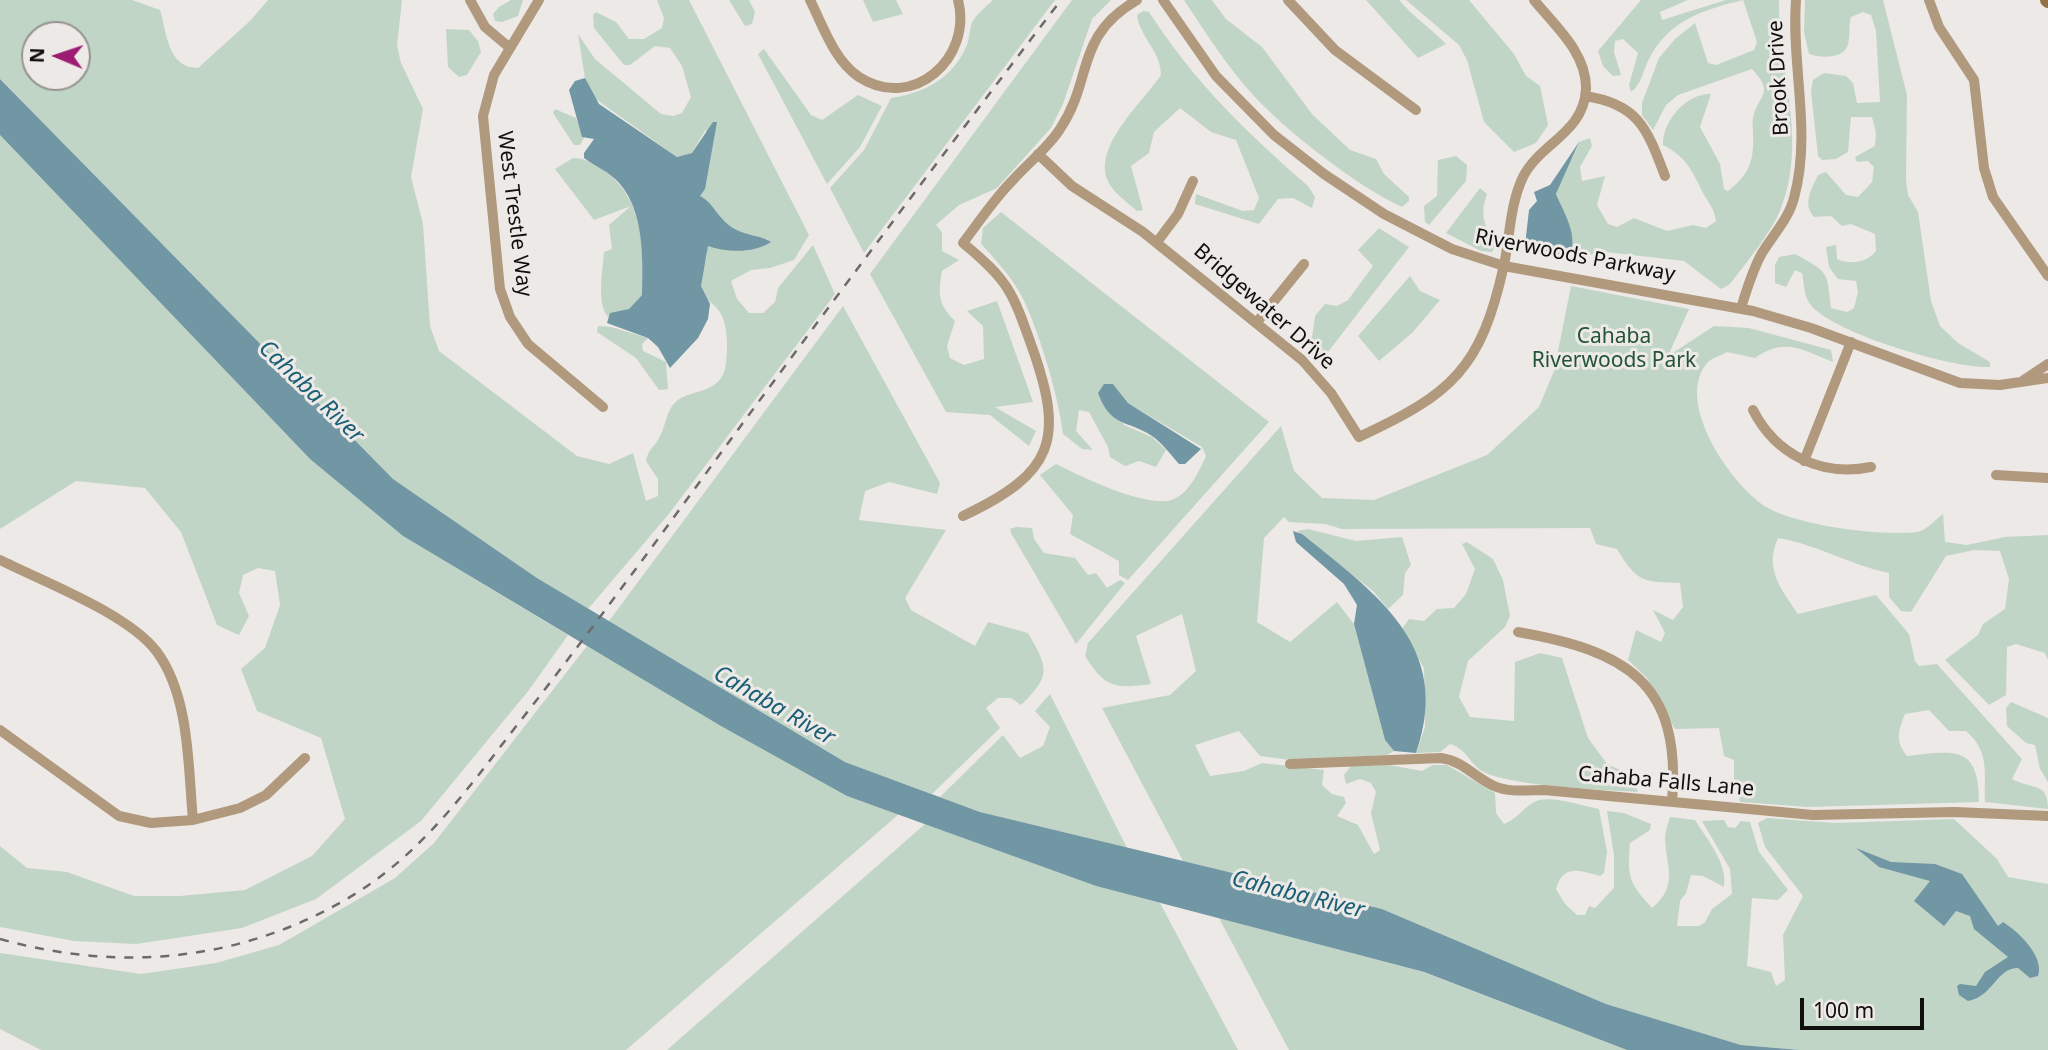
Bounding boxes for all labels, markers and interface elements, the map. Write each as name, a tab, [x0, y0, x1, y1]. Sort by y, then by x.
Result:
street label: Brook Drive	[1763, 19, 1795, 137]
north arrow	[21, 21, 91, 91]
text: N	[24, 47, 50, 64]
street label: West Trestle Way	[491, 130, 537, 298]
street label: Riverwoods Parkway	[1473, 224, 1677, 288]
street label: Bridgewater Drive	[1188, 239, 1340, 375]
park label: Cahaba Riverwoods Park	[1532, 324, 1696, 374]
water label: Cahaba River	[253, 335, 369, 449]
water label: Cahaba River	[708, 660, 840, 752]
street label: Cahaba Falls Lane	[1577, 762, 1755, 802]
water label: Cahaba River	[1229, 865, 1367, 925]
scale bar	[1803, 984, 1927, 1028]
text: 100 m	[1813, 996, 1874, 1024]

